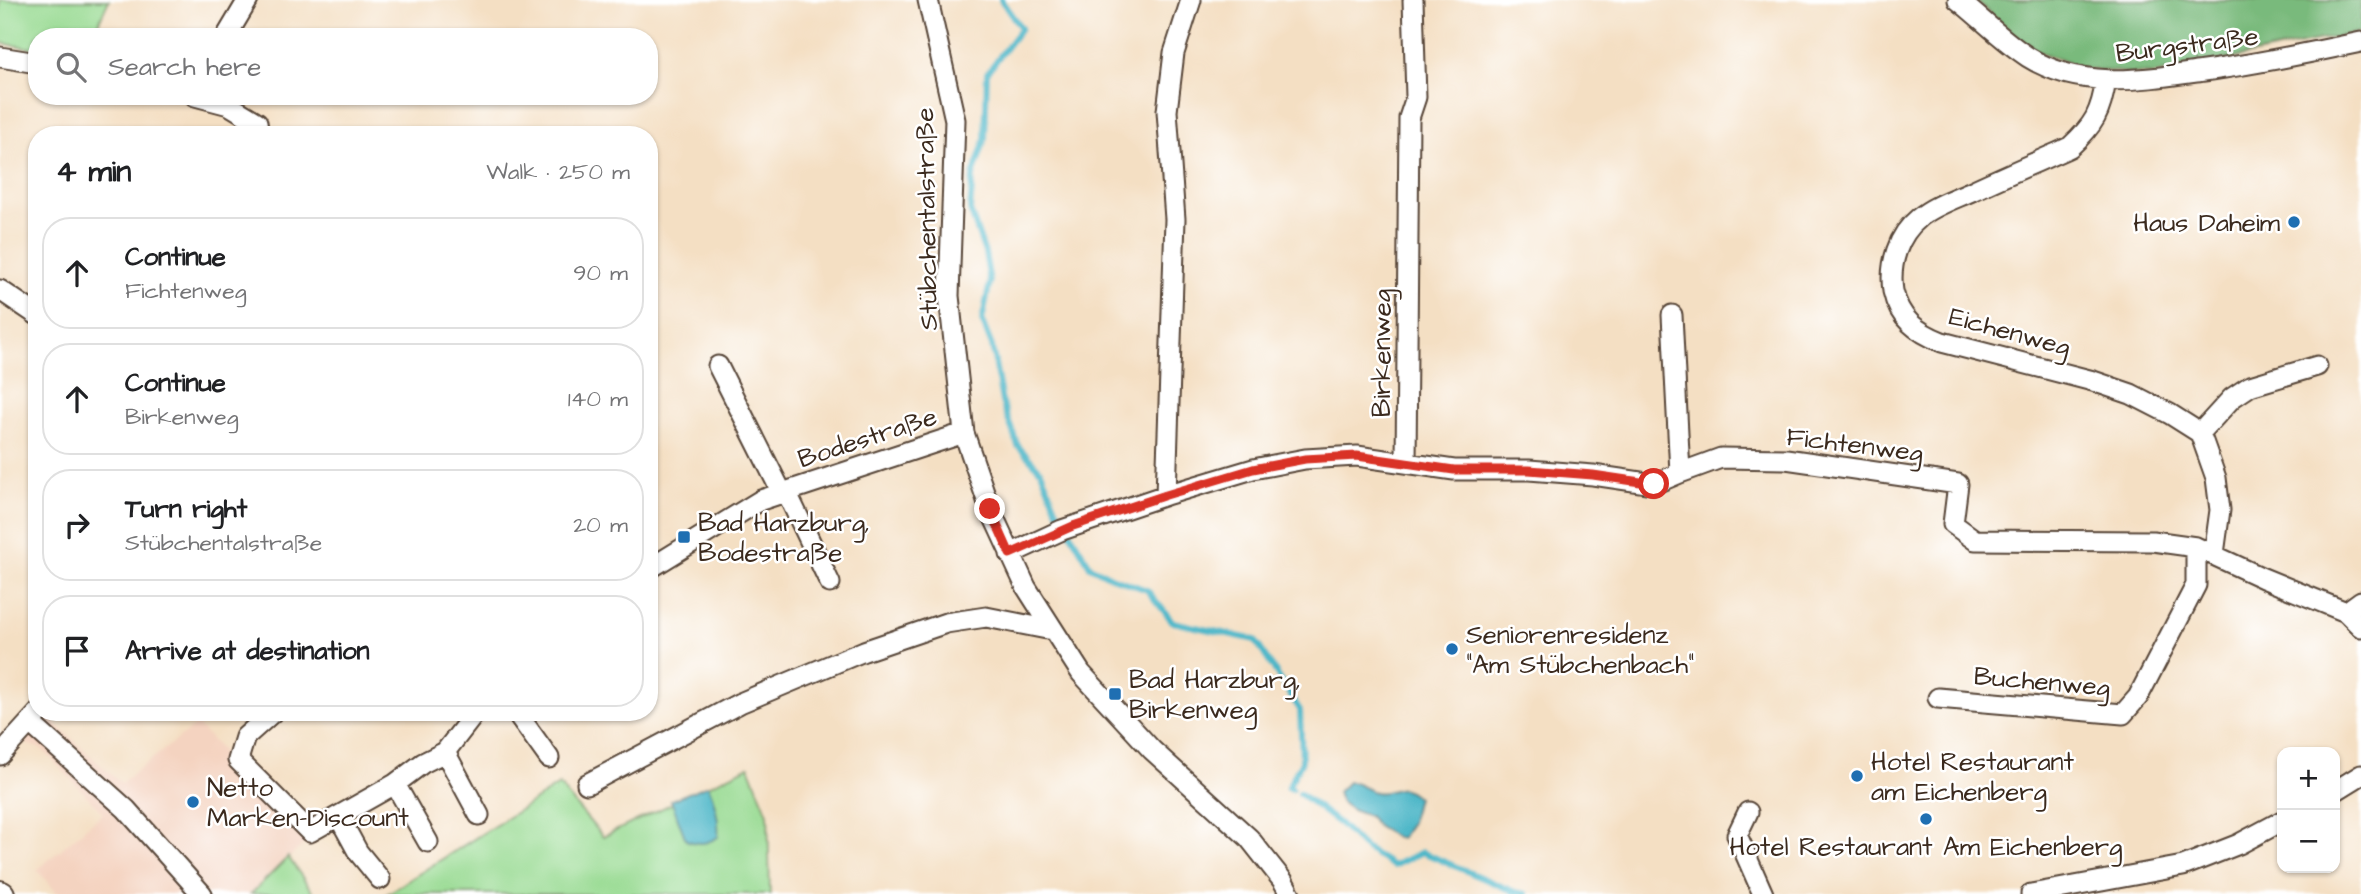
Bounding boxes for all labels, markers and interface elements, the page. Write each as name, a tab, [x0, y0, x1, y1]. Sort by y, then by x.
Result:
street label: Burgstraße	[2114, 18, 2261, 74]
search box	[28, 28, 658, 105]
icon: search	[52, 48, 90, 86]
text: Search here	[108, 49, 261, 85]
street label: Stübchentalstraße	[907, 107, 947, 331]
text: 4 min	[56, 151, 131, 193]
text: Walk · 250 m	[486, 156, 630, 188]
place label: Haus Daheim	[2133, 205, 2281, 241]
marker: Haus Daheim	[2286, 214, 2302, 230]
text: Continue	[125, 239, 226, 275]
icon: ahead	[58, 254, 96, 292]
text: 90 m	[573, 257, 628, 289]
text: Fichtenweg	[125, 275, 247, 307]
street label: Birkenweg	[1364, 289, 1402, 417]
street label: Eichenweg	[1945, 299, 2074, 367]
text: Continue	[125, 365, 226, 401]
icon: ahead	[58, 380, 96, 418]
text: 140 m	[568, 383, 628, 415]
street label: Bodestraße	[793, 399, 941, 477]
text: Birkenweg	[125, 401, 239, 433]
street label: Fichtenweg	[1784, 419, 1925, 473]
route start	[1638, 468, 1669, 499]
text: Turn right	[125, 491, 247, 527]
route end	[974, 493, 1005, 524]
place label: Bad Harzburg, Bodestraße	[698, 505, 870, 571]
icon: right	[58, 506, 96, 544]
text: 20 m	[573, 509, 628, 541]
text: Stübchentalstraße	[125, 527, 322, 559]
marker: Bad Harzburg, Bodestraße	[676, 529, 692, 545]
place label: Seniorenresidenz "Am Stübchenbach"	[1466, 617, 1694, 683]
icon: arrive	[58, 632, 96, 670]
text: Arrive at destination	[125, 633, 370, 669]
marker: Seniorenresidenz "Am Stübchenbach"	[1444, 641, 1460, 657]
street label: Buchenweg	[1972, 658, 2112, 708]
place label: Bad Harzburg, Birkenweg	[1129, 662, 1301, 730]
marker: Bad Harzburg, Birkenweg	[1107, 686, 1123, 702]
place label: Hotel Restaurant am Eichenberg	[1871, 744, 2075, 812]
map controls	[2277, 747, 2340, 873]
button: +	[2277, 747, 2340, 810]
marker: Hotel Restaurant am Eichenberg	[1849, 768, 1865, 784]
place label: Netto Marken-Discount	[207, 770, 409, 836]
marker: Netto Marken-Discount	[185, 794, 201, 810]
button: −	[2277, 810, 2340, 873]
marker: Hotel Restaurant Am Eichenberg	[1918, 811, 1934, 827]
place label: Hotel Restaurant Am Eichenberg	[1730, 829, 2122, 867]

